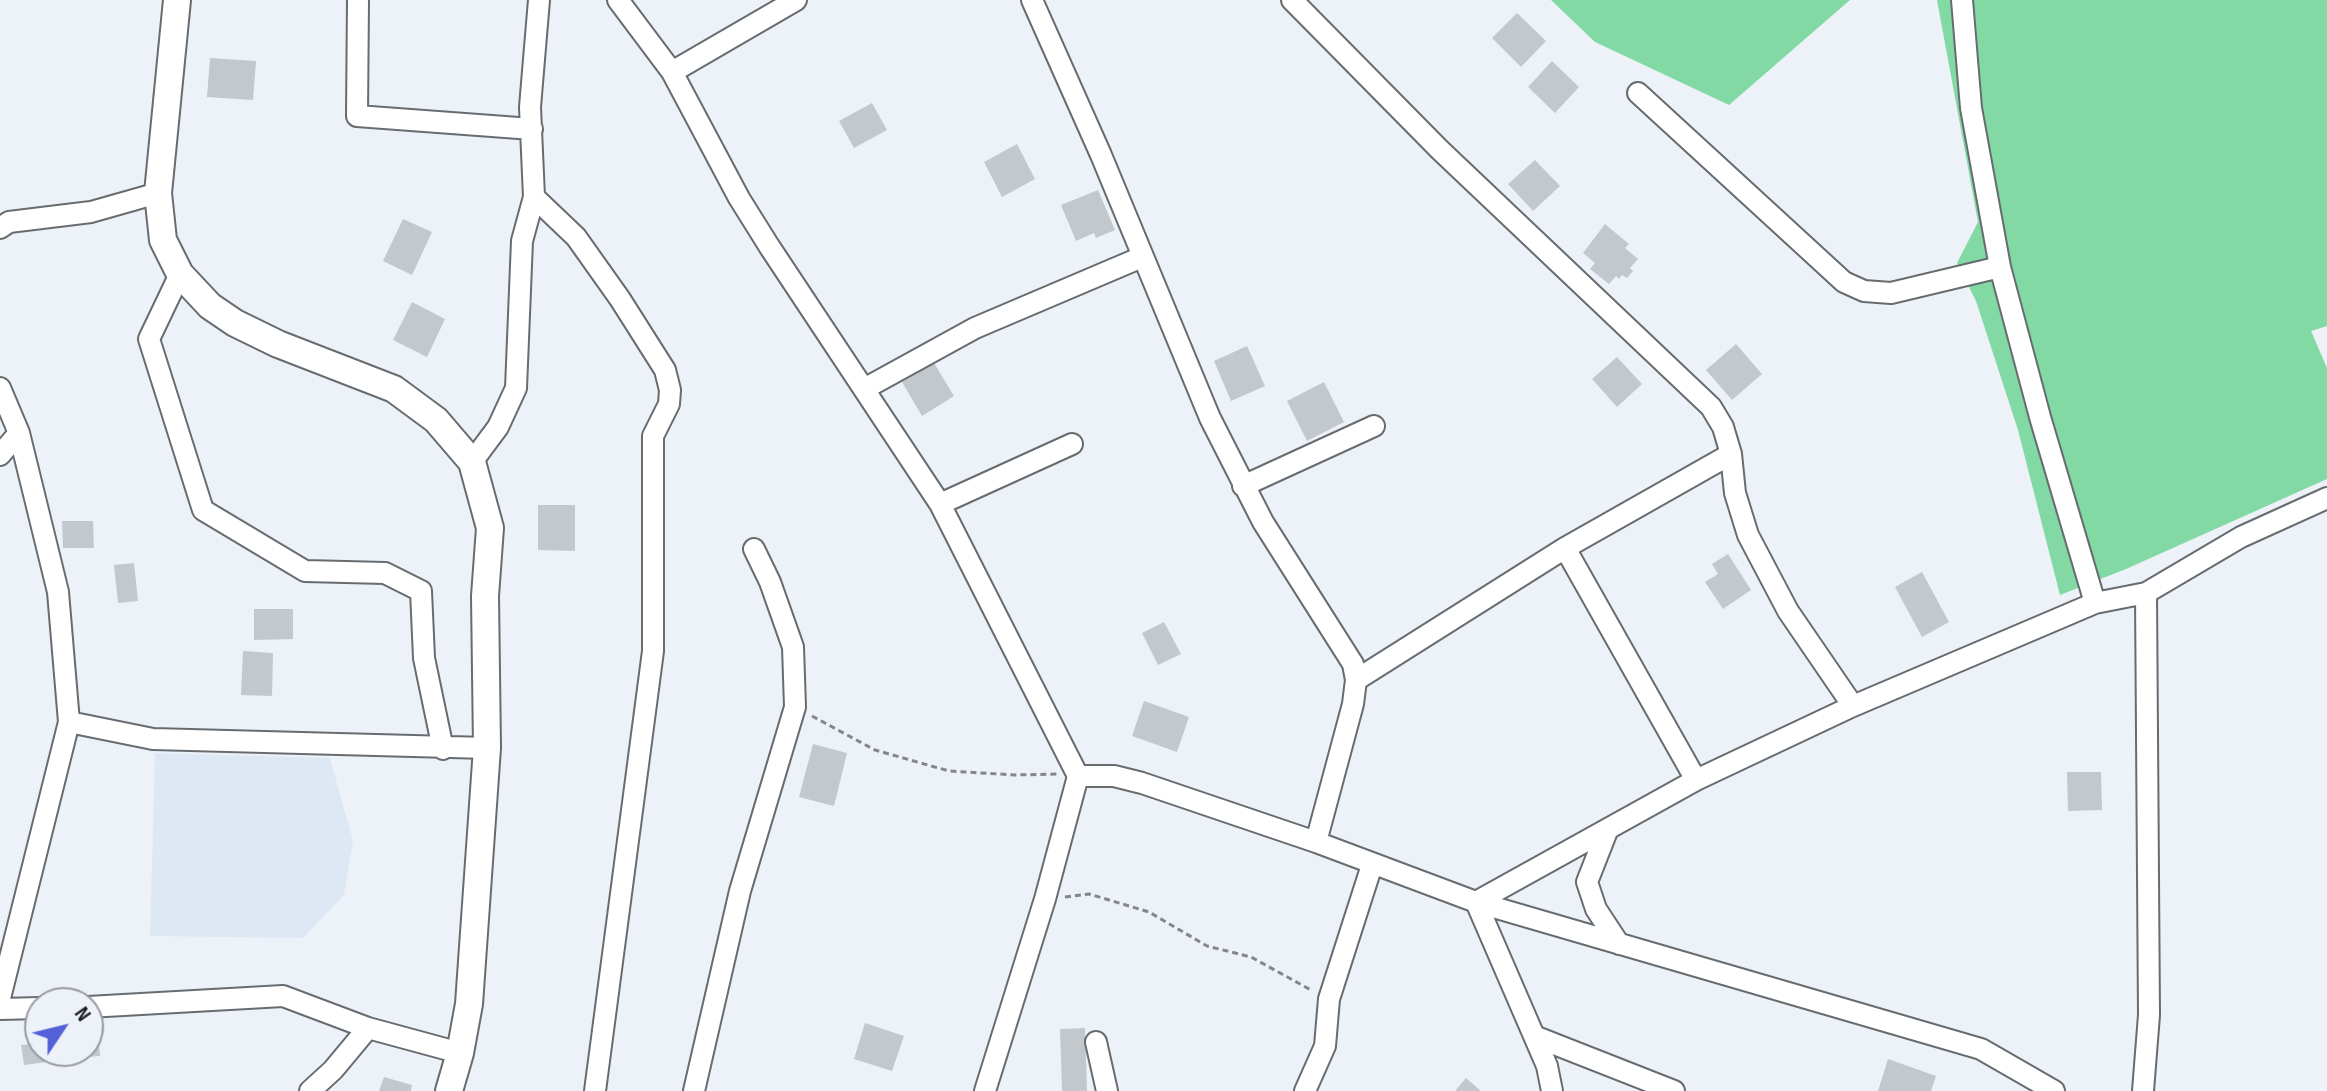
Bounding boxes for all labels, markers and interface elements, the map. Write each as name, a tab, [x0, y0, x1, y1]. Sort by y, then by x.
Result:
north arrow	[24, 987, 104, 1067]
text: N	[68, 1002, 97, 1027]

